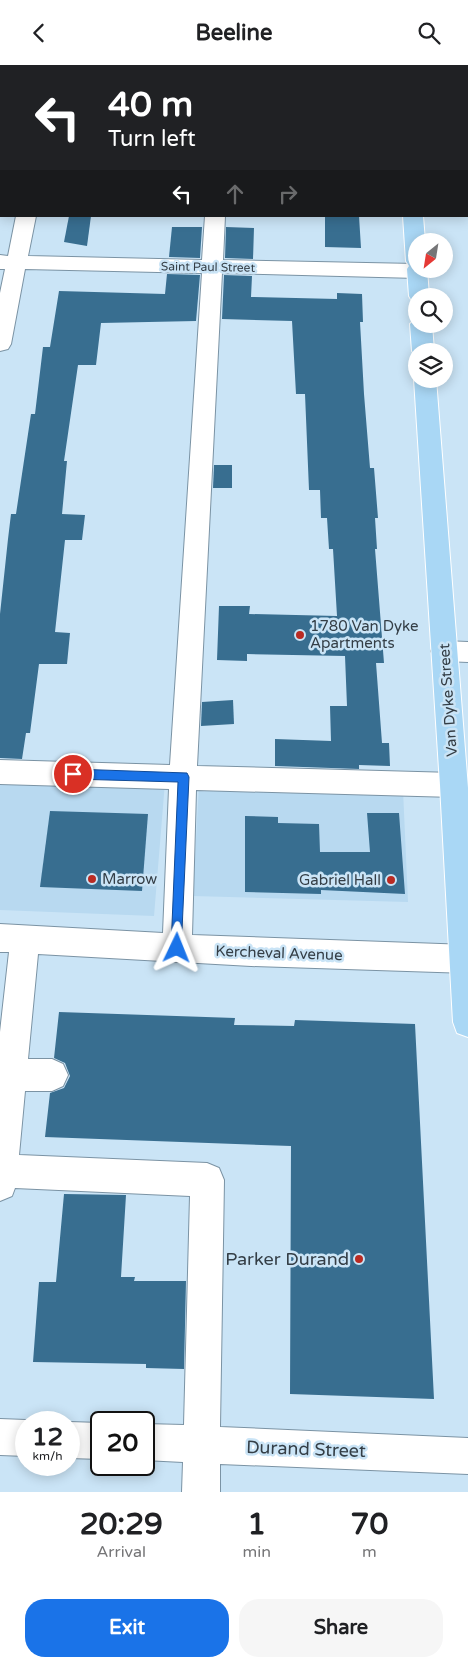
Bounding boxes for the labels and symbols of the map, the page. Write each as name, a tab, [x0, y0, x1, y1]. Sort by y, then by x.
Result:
north arrow	[408, 233, 452, 277]
street label: Saint Paul Street	[161, 259, 256, 275]
place label: 1780 Van Dyke Apartments	[310, 617, 418, 652]
marker: 1780 Van Dyke Apartments	[294, 629, 306, 641]
street label: Van Dyke Street	[435, 642, 461, 757]
pin	[52, 753, 94, 795]
place label: Marrow	[102, 870, 157, 888]
place label: Gabriel Hall	[299, 871, 381, 889]
marker: Marrow	[86, 873, 98, 885]
marker: Gabriel Hall	[385, 874, 397, 886]
position arrow	[150, 921, 202, 973]
street label: Kercheval Avenue	[215, 942, 343, 964]
place label: Parker Durand	[225, 1248, 349, 1270]
marker: Parker Durand	[353, 1253, 365, 1265]
speed limit sign: 20	[90, 1411, 155, 1476]
street label: Durand Street	[246, 1436, 366, 1462]

